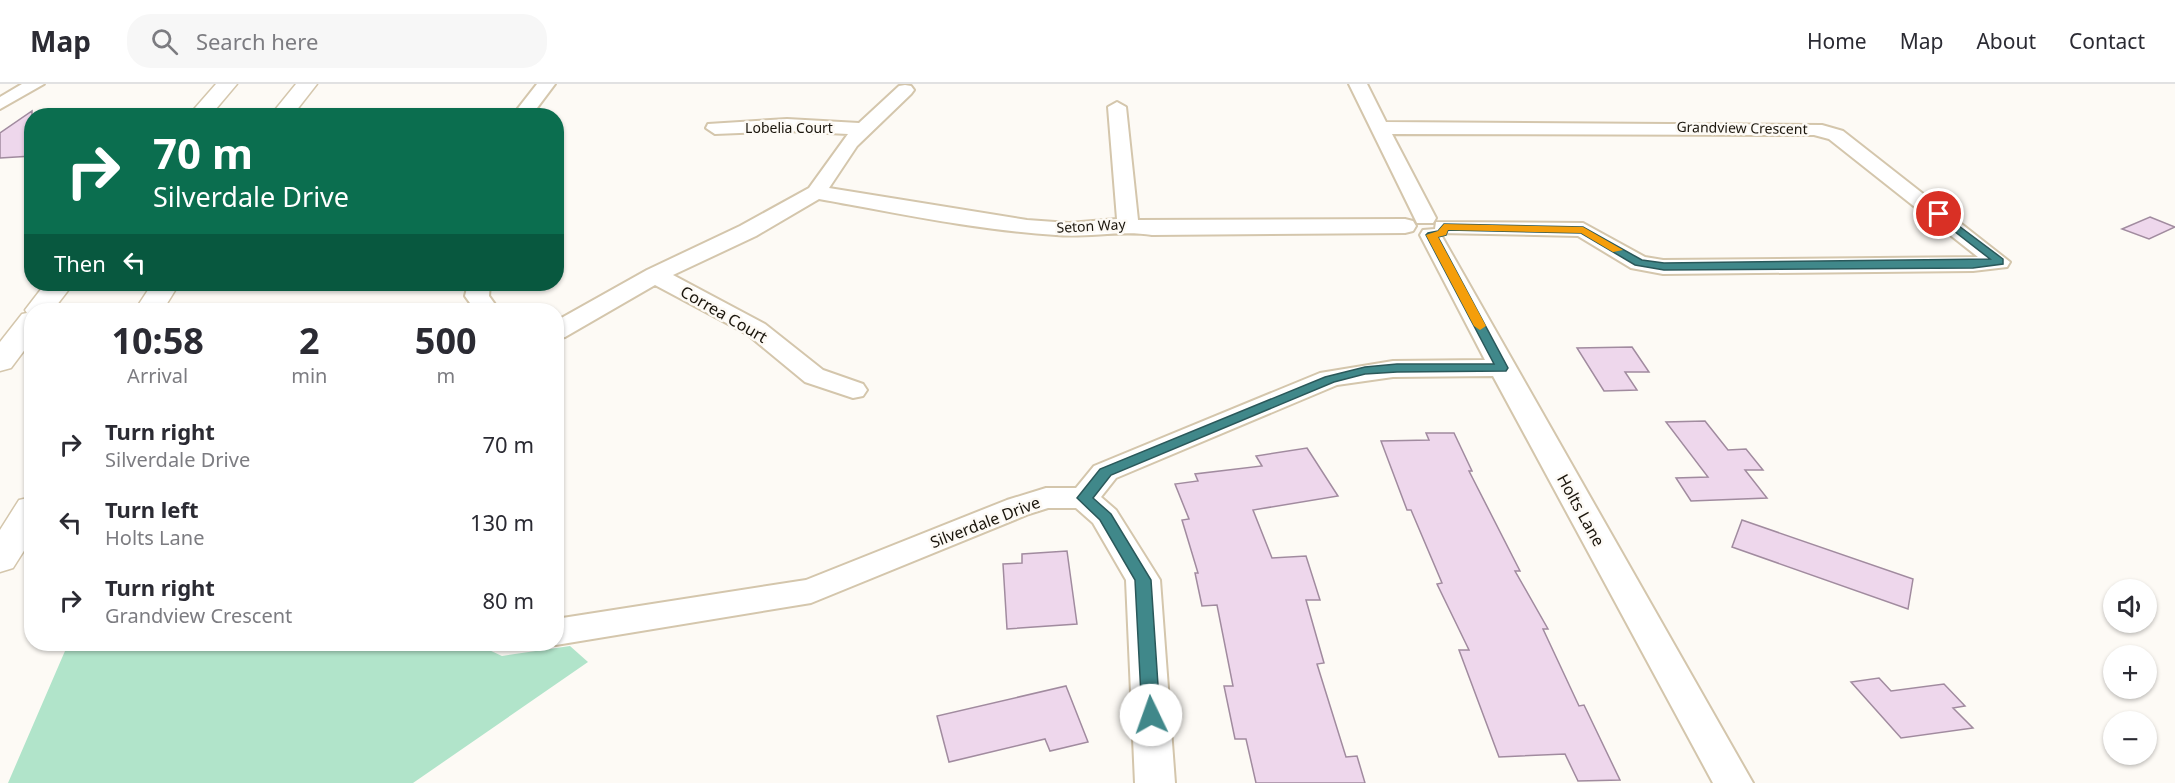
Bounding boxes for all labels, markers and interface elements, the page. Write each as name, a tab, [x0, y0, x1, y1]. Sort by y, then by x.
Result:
search box	[127, 14, 547, 68]
text: Map	[30, 22, 91, 60]
icon: search	[148, 25, 181, 58]
text: Search here	[196, 26, 318, 56]
text: Home	[1807, 27, 1867, 55]
text: Map	[1900, 27, 1943, 55]
text: About	[1976, 27, 2036, 55]
text: Contact	[2069, 27, 2145, 55]
street label: Grandview Crescent	[1676, 117, 1808, 138]
street label: Lobelia Court	[745, 118, 833, 137]
text: 70 m	[153, 124, 253, 181]
icon: right	[54, 132, 132, 210]
text: Silverdale Drive	[153, 178, 349, 215]
pin	[1913, 188, 1964, 239]
icon: arrive	[1922, 197, 1955, 230]
street label: Seton Way	[1056, 214, 1127, 237]
icon: left	[118, 246, 151, 279]
text: Then	[54, 248, 106, 278]
street label: Correa Court	[677, 280, 772, 348]
text: 10:58	[111, 316, 204, 365]
text: 2	[299, 316, 320, 365]
text: 500	[415, 316, 477, 365]
text: Arrival	[127, 362, 188, 389]
text: min	[291, 362, 327, 389]
text: m	[436, 362, 455, 389]
text: Turn right	[105, 416, 215, 446]
icon: right	[54, 428, 87, 461]
text: 70 m	[483, 429, 534, 459]
text: Silverdale Drive	[105, 446, 250, 473]
street label: Holts Lane	[1552, 470, 1610, 550]
street label: Silverdale Drive	[927, 491, 1043, 553]
text: Turn left	[105, 494, 199, 524]
icon: left	[54, 506, 87, 539]
text: 130 m	[470, 507, 534, 537]
text: Holts Lane	[105, 524, 204, 551]
text: Turn right	[105, 572, 215, 602]
map controls	[2103, 579, 2157, 765]
button: sound	[2103, 579, 2157, 633]
icon: right	[54, 584, 87, 617]
text: 80 m	[483, 585, 534, 615]
text: Grandview Crescent	[105, 602, 292, 629]
button: +	[2103, 645, 2157, 699]
position arrow	[1119, 683, 1183, 747]
button: −	[2103, 711, 2157, 765]

